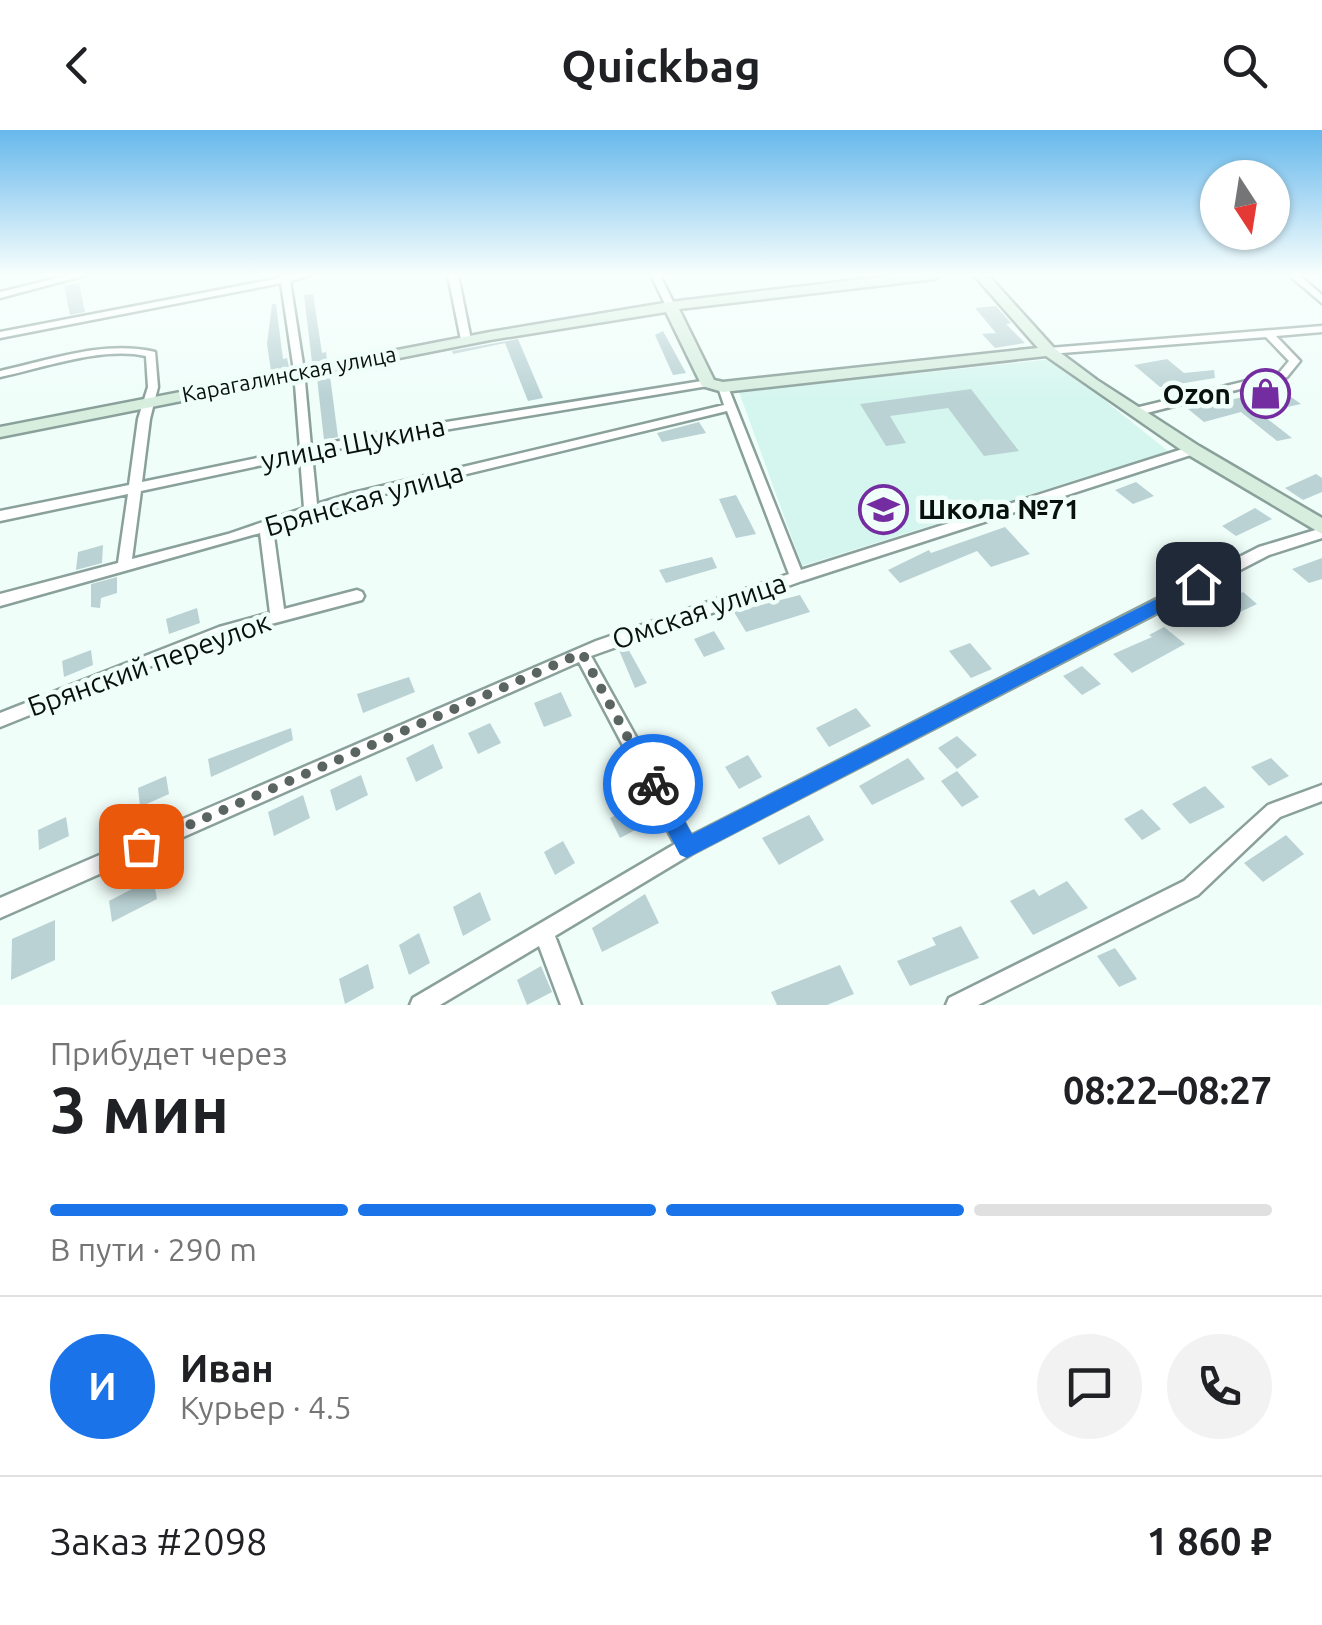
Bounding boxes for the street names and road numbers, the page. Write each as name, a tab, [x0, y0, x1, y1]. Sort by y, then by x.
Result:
street label: Карагалинская улица	[180, 340, 398, 407]
street label: улица Щукина	[258, 409, 447, 476]
street label: Брянская улица	[261, 455, 467, 542]
street label: Омская улица	[608, 566, 790, 655]
street label: Брянский переулок	[23, 605, 274, 722]

